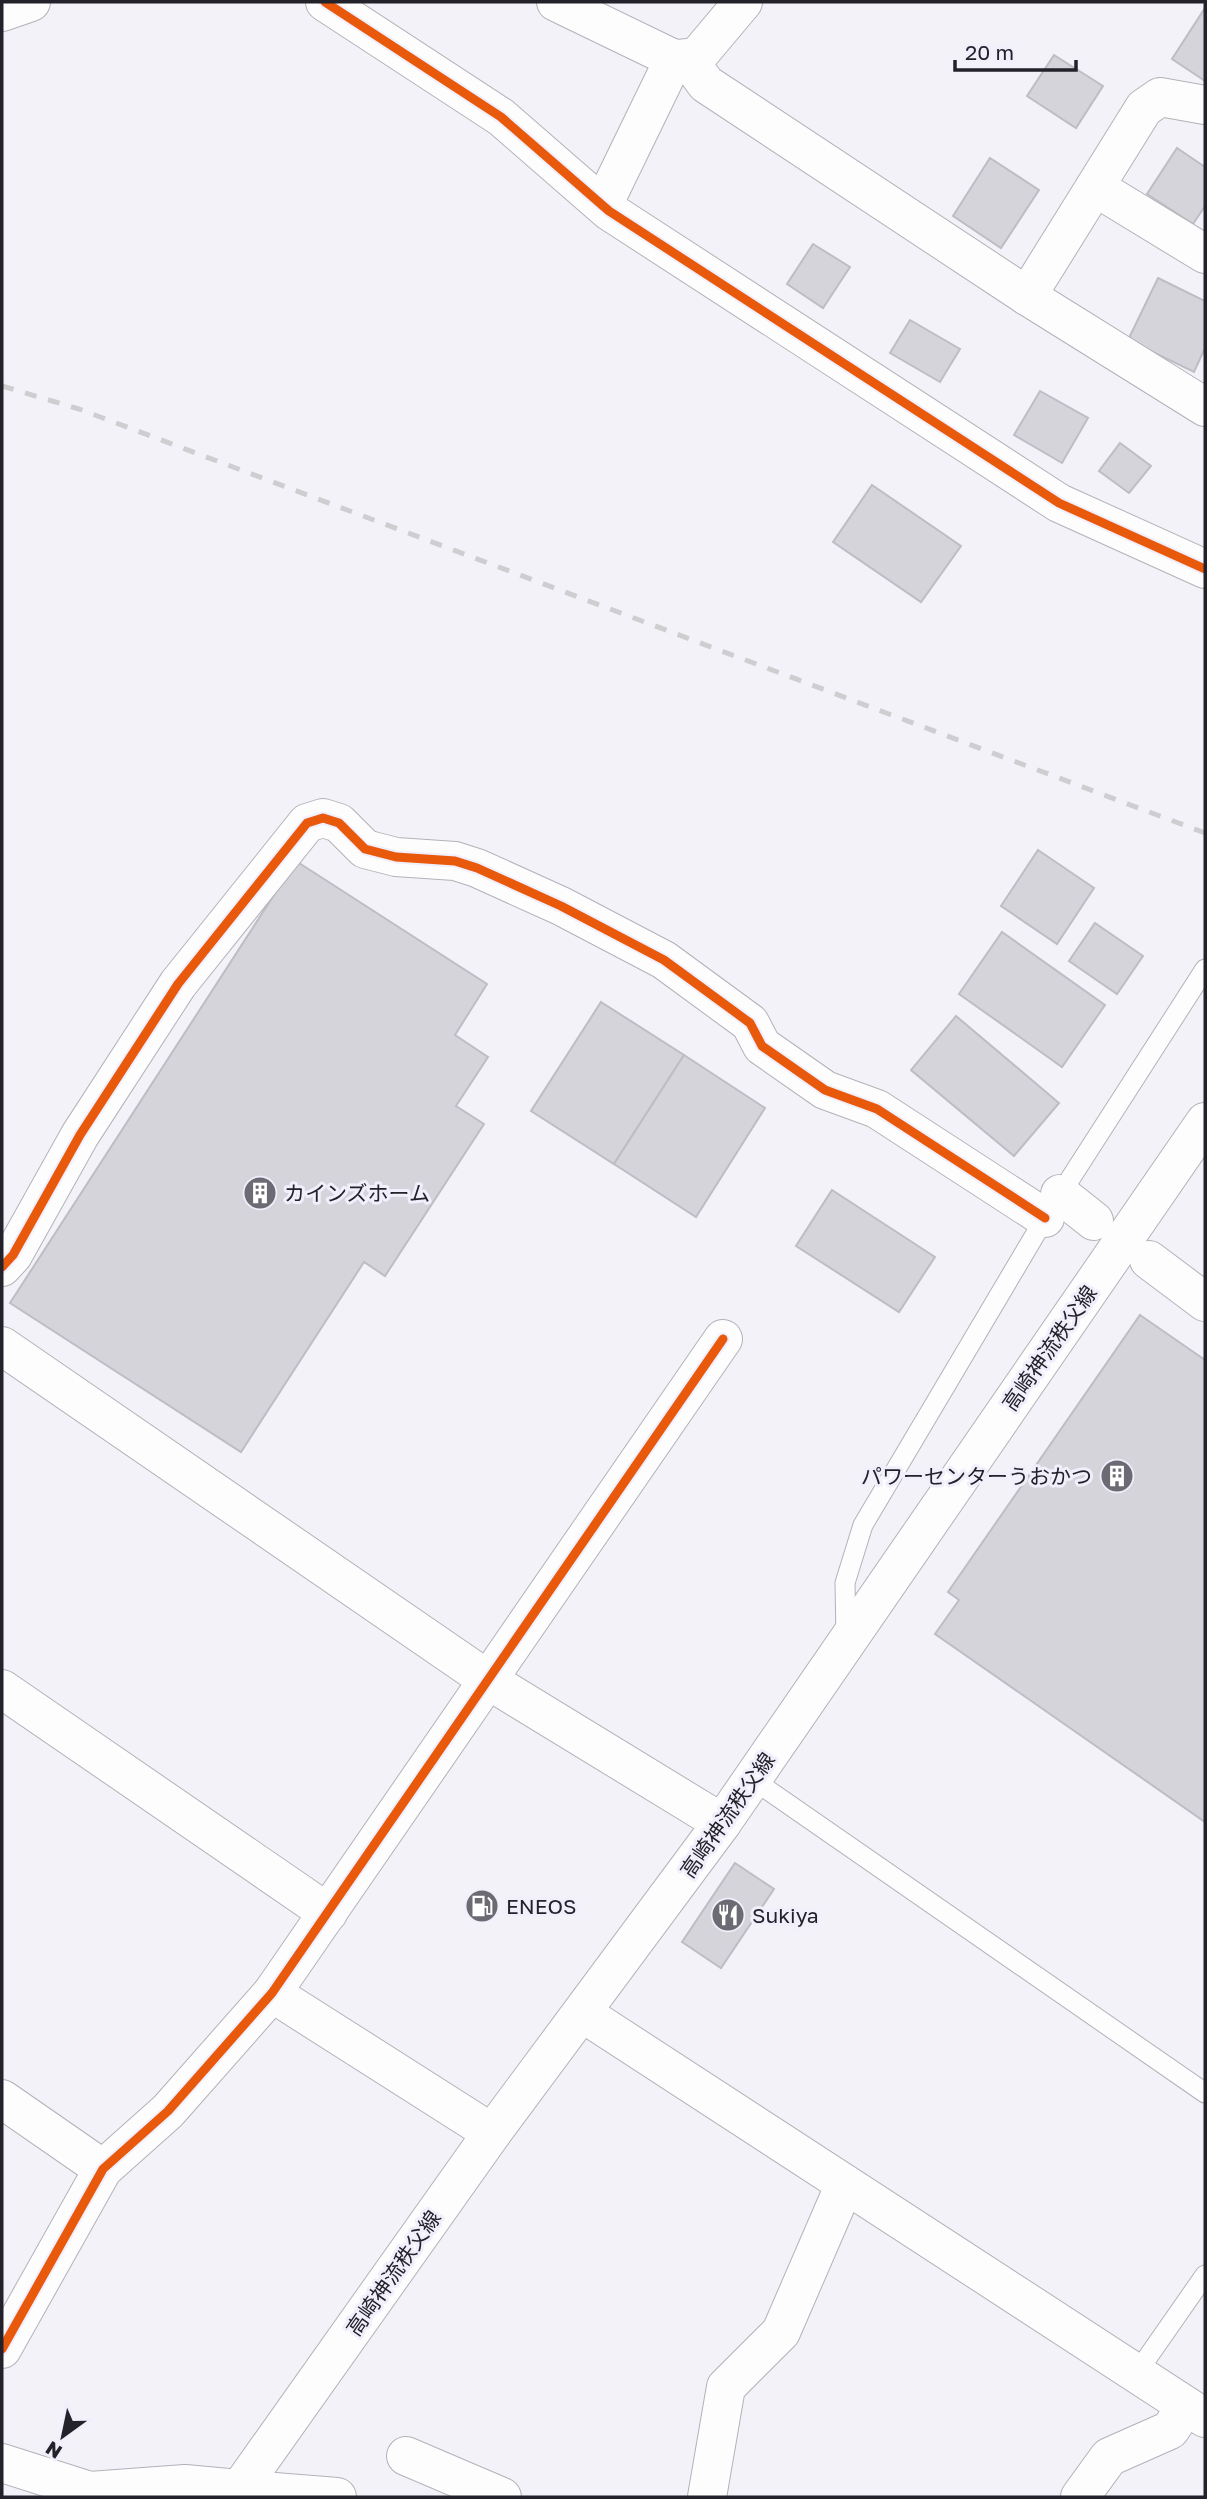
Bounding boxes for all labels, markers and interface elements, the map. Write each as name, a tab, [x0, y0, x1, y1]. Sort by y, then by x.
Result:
scale bar	[955, 28, 1076, 72]
text: 20 m	[965, 39, 1014, 65]
building icon: カインズホーム	[241, 1174, 279, 1212]
place label: カインズホーム	[284, 1180, 430, 1206]
street label: 高崎神流秩父線	[996, 1280, 1102, 1416]
building icon: パワーセンターうおかつ	[1098, 1457, 1136, 1495]
place label: パワーセンターうおかつ	[861, 1463, 1092, 1489]
street label: 高崎神流秩父線	[674, 1747, 780, 1883]
fuel station icon: ENEOS	[463, 1887, 501, 1925]
place label: ENEOS	[506, 1893, 576, 1919]
restaurant icon: Sukiya	[709, 1896, 747, 1934]
place label: Sukiya	[752, 1902, 819, 1928]
street label: 高崎神流秩父線	[340, 2205, 446, 2341]
north arrow	[28, 2401, 98, 2471]
text: N	[41, 2437, 66, 2464]

